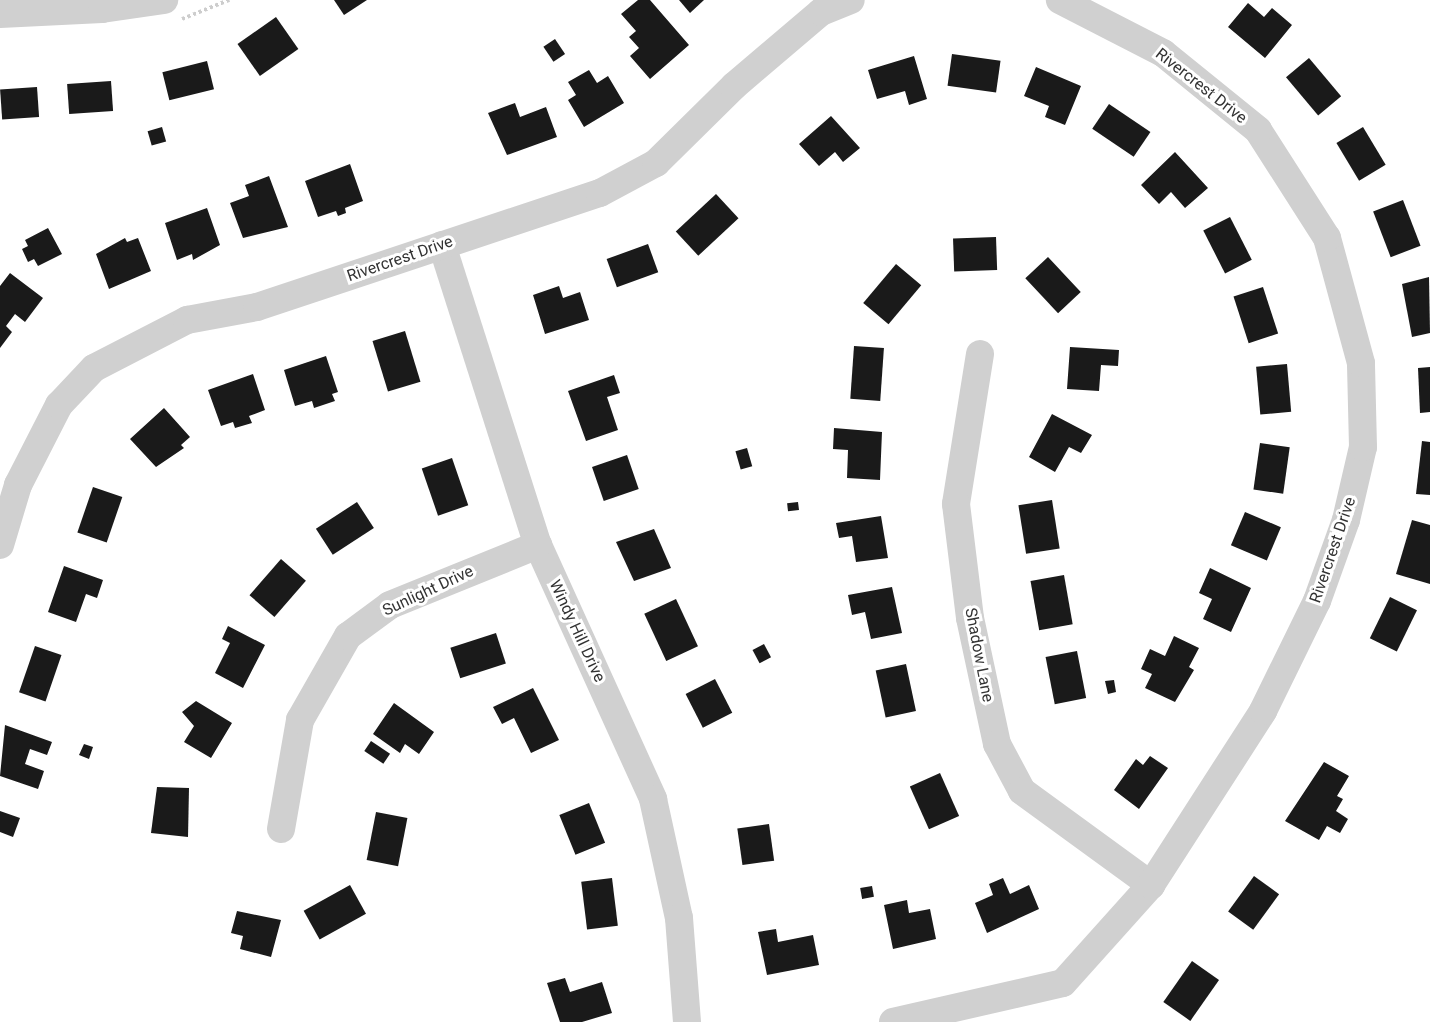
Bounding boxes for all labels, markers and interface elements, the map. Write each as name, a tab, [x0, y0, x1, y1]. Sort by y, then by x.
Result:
street label: Rivercrest Drive	[1151, 44, 1251, 128]
street label: Rivercrest Drive	[345, 232, 455, 286]
street label: Rivercrest Drive	[1306, 495, 1360, 605]
street label: Sunlight Drive	[380, 562, 476, 620]
street label: Windy Hill Drive	[545, 577, 609, 685]
street label: Shadow Lane	[960, 606, 998, 704]

